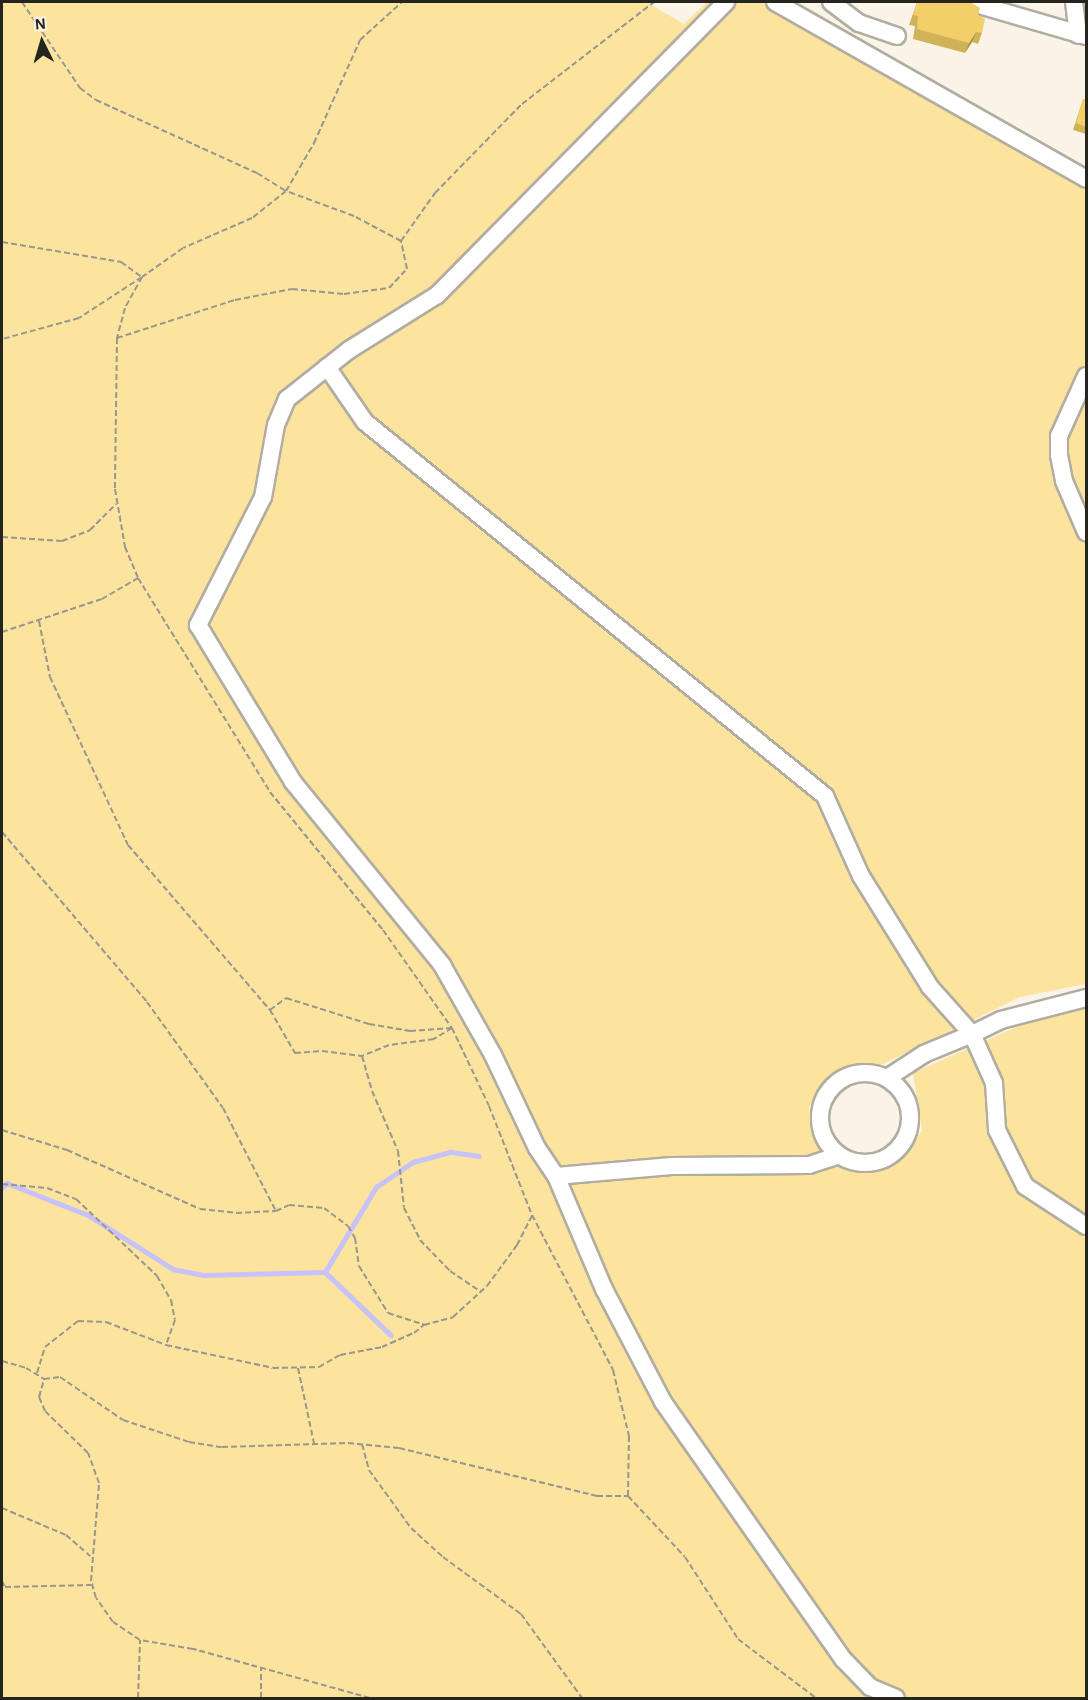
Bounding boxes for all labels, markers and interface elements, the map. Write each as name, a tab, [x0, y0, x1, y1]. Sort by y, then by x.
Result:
north arrow	[12, 12, 72, 72]
text: N	[34, 16, 47, 33]

